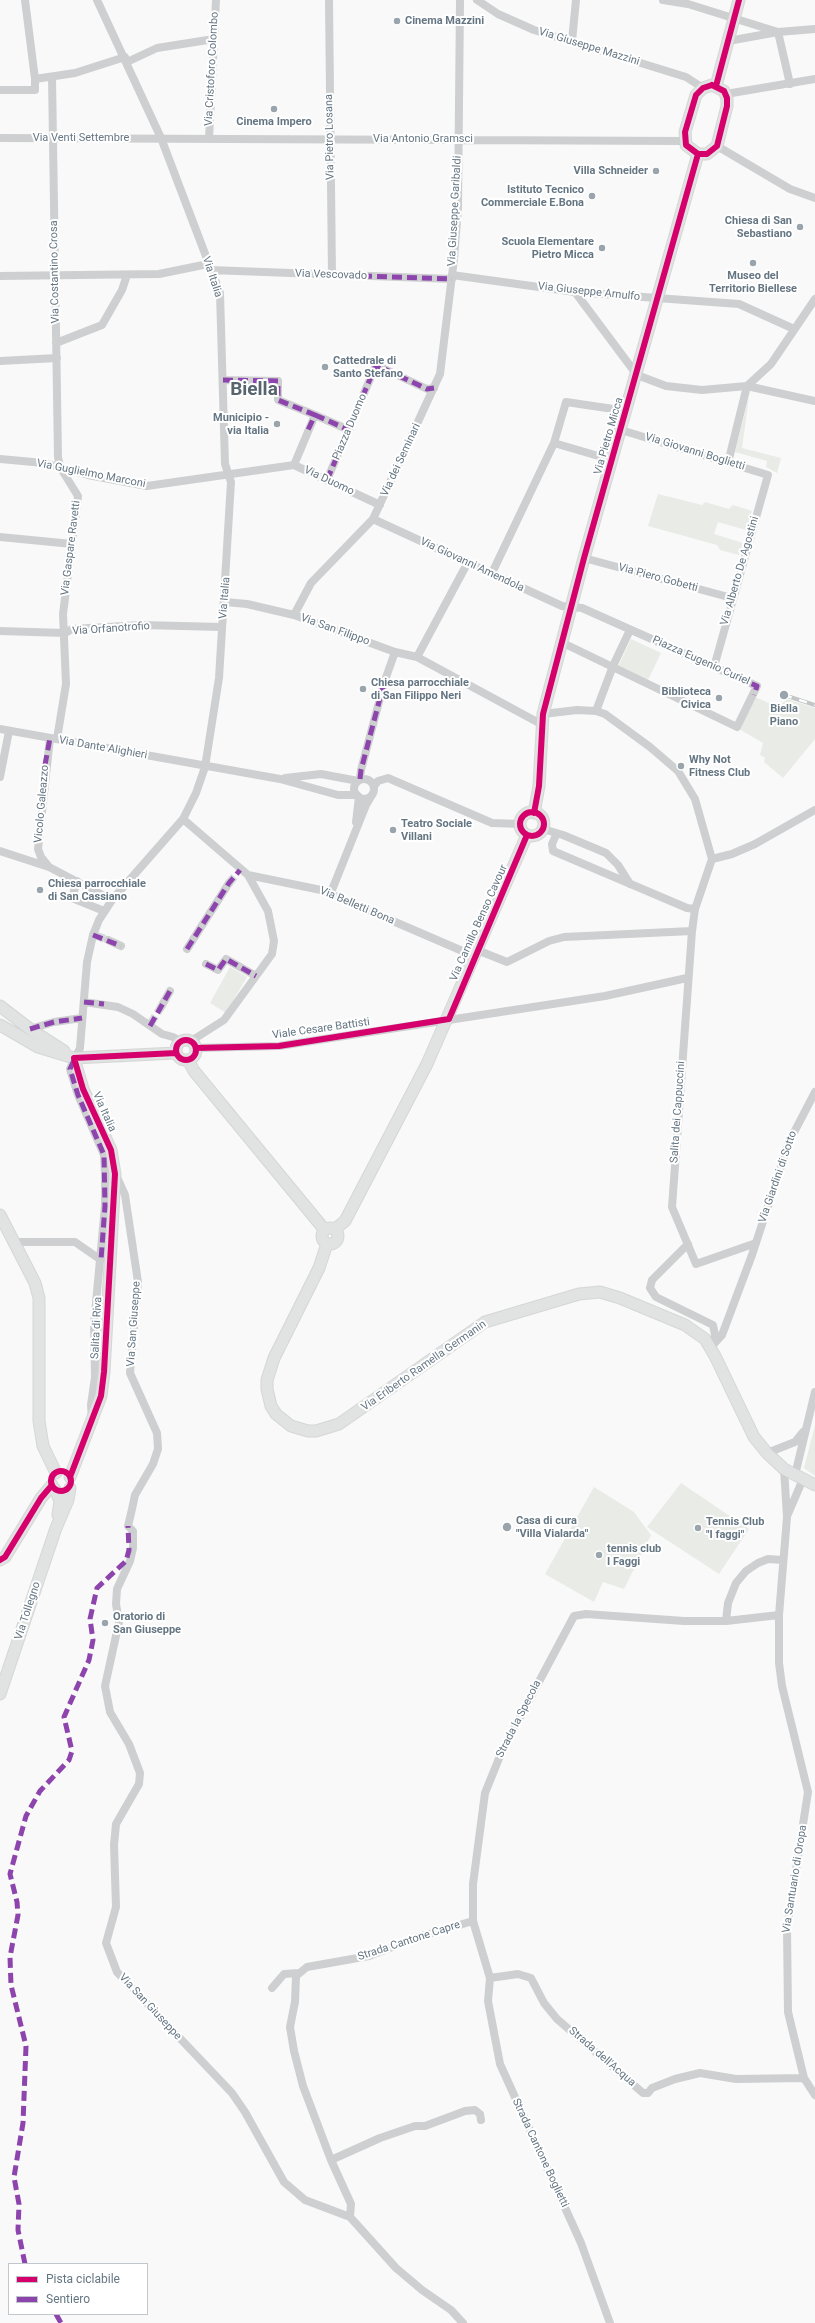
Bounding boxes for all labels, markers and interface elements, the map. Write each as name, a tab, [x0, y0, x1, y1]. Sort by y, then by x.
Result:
street label: Via Cristoforo Colombo	[202, 11, 222, 127]
place label: Cinema Mazzini	[405, 14, 484, 28]
marker: Cinema Mazzini	[392, 16, 402, 26]
street label: Via Giuseppe Mazzini	[537, 25, 641, 69]
street label: Via Pietro Losana	[323, 94, 337, 180]
marker: Cinema Impero	[269, 104, 279, 114]
place label: Cinema Impero	[236, 115, 312, 129]
street label: Via Venti Settembre	[33, 131, 129, 145]
street label: Via Antonio Gramsci	[373, 132, 473, 146]
street label: Via Giuseppe Garibaldi	[446, 155, 464, 267]
place label: Villa Schneider	[574, 164, 648, 178]
marker: Villa Schneider	[651, 166, 661, 176]
place label: Istituto Tecnico Commerciale E.Bona	[481, 183, 584, 209]
marker: Istituto Tecnico Commerciale E.Bona	[587, 191, 597, 201]
place label: Chiesa di San Sebastiano	[725, 214, 792, 240]
street label: Via Costantino Crosa	[48, 220, 62, 324]
marker: Chiesa di San Sebastiano	[795, 222, 805, 232]
place label: Scuola Elementare Pietro Micca	[501, 235, 594, 261]
marker: Scuola Elementare Pietro Micca	[597, 243, 607, 253]
street label: Via Italia	[199, 255, 225, 299]
marker: Museo del Territorio Biellese	[748, 258, 758, 268]
street label: Via Vescovado	[295, 267, 367, 283]
place label: Museo del Territorio Biellese	[709, 269, 797, 295]
street label: Via Giuseppe Arnulfo	[537, 280, 641, 304]
place label: Cattedrale di Santo Stefano	[333, 354, 403, 380]
marker: Cattedrale di Santo Stefano	[320, 362, 330, 372]
district label: Biella	[230, 379, 278, 401]
street label: Piazza Duomo	[330, 392, 370, 462]
street label: Via Pietro Micca	[592, 396, 626, 476]
place label: Municipio - via Italia	[213, 411, 269, 437]
marker: Municipio - via Italia	[272, 419, 282, 429]
street label: Via dei Seminari	[378, 421, 424, 499]
street label: Via Giovanni Boglietti	[643, 431, 747, 473]
street label: Via Guglielmo Marconi	[35, 457, 147, 491]
street label: Via Duomo	[302, 464, 356, 498]
street label: Via Gaspare Ravetti	[59, 500, 83, 596]
street label: Via Alberto De Agostini	[718, 515, 762, 627]
street label: Via Giovanni Amendola	[418, 535, 526, 595]
street label: Via Piero Gobetti	[617, 561, 699, 595]
street label: Via Italia	[217, 576, 233, 620]
street label: Via San Filippo	[299, 611, 371, 649]
street label: Via Orfanotrofio	[72, 620, 150, 638]
street label: Piazza Eugenio Curiel	[650, 634, 752, 688]
place label: Chiesa parrocchiale di San Filippo Neri	[371, 676, 469, 702]
marker: Chiesa parrocchiale di San Filippo Neri	[358, 684, 368, 694]
place label: Biblioteca Civica	[662, 685, 711, 711]
marker: Biella Piano	[778, 689, 790, 701]
marker: Biblioteca Civica	[714, 693, 724, 703]
place label: Biella Piano	[770, 702, 798, 728]
street label: Via Dante Alighieri	[58, 734, 148, 762]
place label: Why Not Fitness Club	[689, 753, 750, 779]
marker: Why Not Fitness Club	[676, 761, 686, 771]
street label: Vicolo Galeazzo	[32, 764, 52, 844]
place label: Teatro Sociale Villani	[401, 817, 472, 843]
marker: Teatro Sociale Villani	[388, 825, 398, 835]
street label: Via Camillo Benso Cavour	[447, 863, 511, 983]
place label: Chiesa parrocchiale di San Cassiano	[48, 877, 146, 903]
street label: Via Belletti Bona	[318, 884, 396, 928]
marker: Chiesa parrocchiale di San Cassiano	[35, 885, 45, 895]
street label: Viale Cesare Battisti	[271, 1016, 371, 1042]
street label: Salita dei Cappuccini	[668, 1061, 688, 1163]
street label: Via Italia	[89, 1090, 119, 1134]
street label: Via Giardini di Sotto	[756, 1129, 800, 1225]
street label: Via San Giuseppe	[124, 1281, 144, 1367]
street label: Salita di Riva	[89, 1296, 105, 1360]
street label: Via Eriberto Ramella Germanin	[359, 1318, 489, 1414]
place label: Casa di cura "Villa Vialarda"	[516, 1514, 588, 1540]
place label: Tennis Club "I faggi"	[706, 1515, 764, 1541]
marker: Casa di cura "Villa Vialarda"	[501, 1521, 513, 1533]
marker: Tennis Club "I faggi"	[693, 1523, 703, 1533]
place label: tennis club I Faggi	[607, 1542, 661, 1568]
marker: tennis club I Faggi	[594, 1550, 604, 1560]
street label: Via Tollegno	[12, 1580, 44, 1642]
place label: Oratorio di San Giuseppe	[113, 1610, 181, 1636]
marker: Oratorio di San Giuseppe	[100, 1618, 110, 1628]
street label: Strada la Specola	[494, 1678, 544, 1760]
street label: Via Santuario di Oropa	[780, 1824, 810, 1934]
street label: Strada Cantone Capre	[356, 1918, 462, 1964]
street label: Via San Giuseppe	[116, 1971, 184, 2043]
street label: Strada dell'Acqua	[566, 2024, 638, 2090]
street label: Strada Cantone Boglietti	[509, 2097, 571, 2209]
legend	[8, 2263, 148, 2315]
text: Pista ciclabile	[46, 2272, 120, 2286]
text: Sentiero	[46, 2292, 90, 2306]

